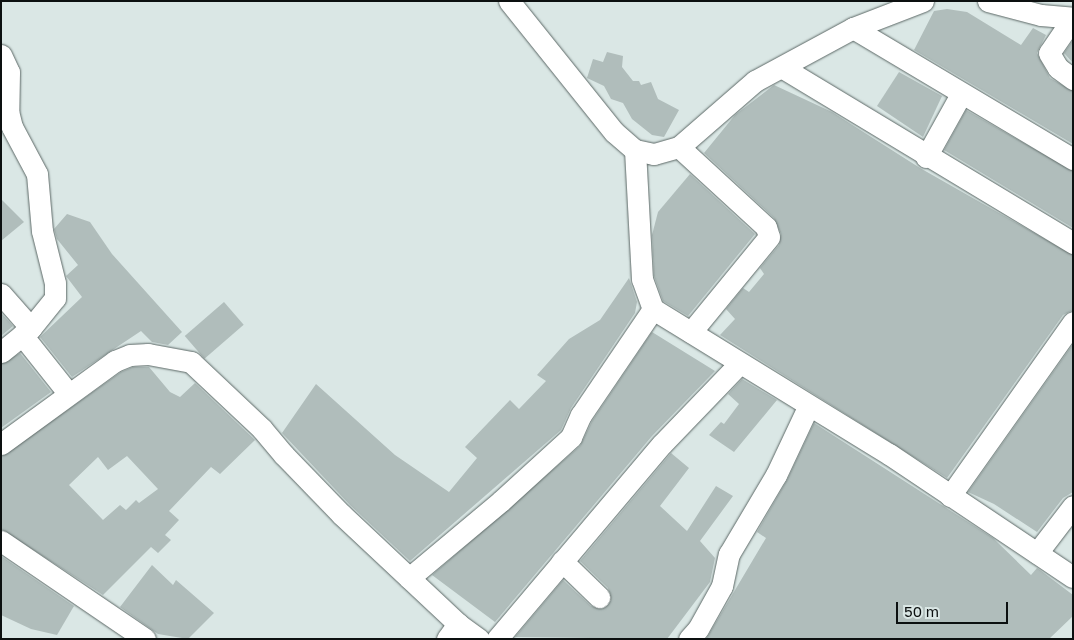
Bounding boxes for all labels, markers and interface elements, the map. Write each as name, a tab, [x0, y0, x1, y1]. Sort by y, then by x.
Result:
scale bar	[899, 592, 1012, 624]
text: 50 m	[904, 602, 939, 620]

